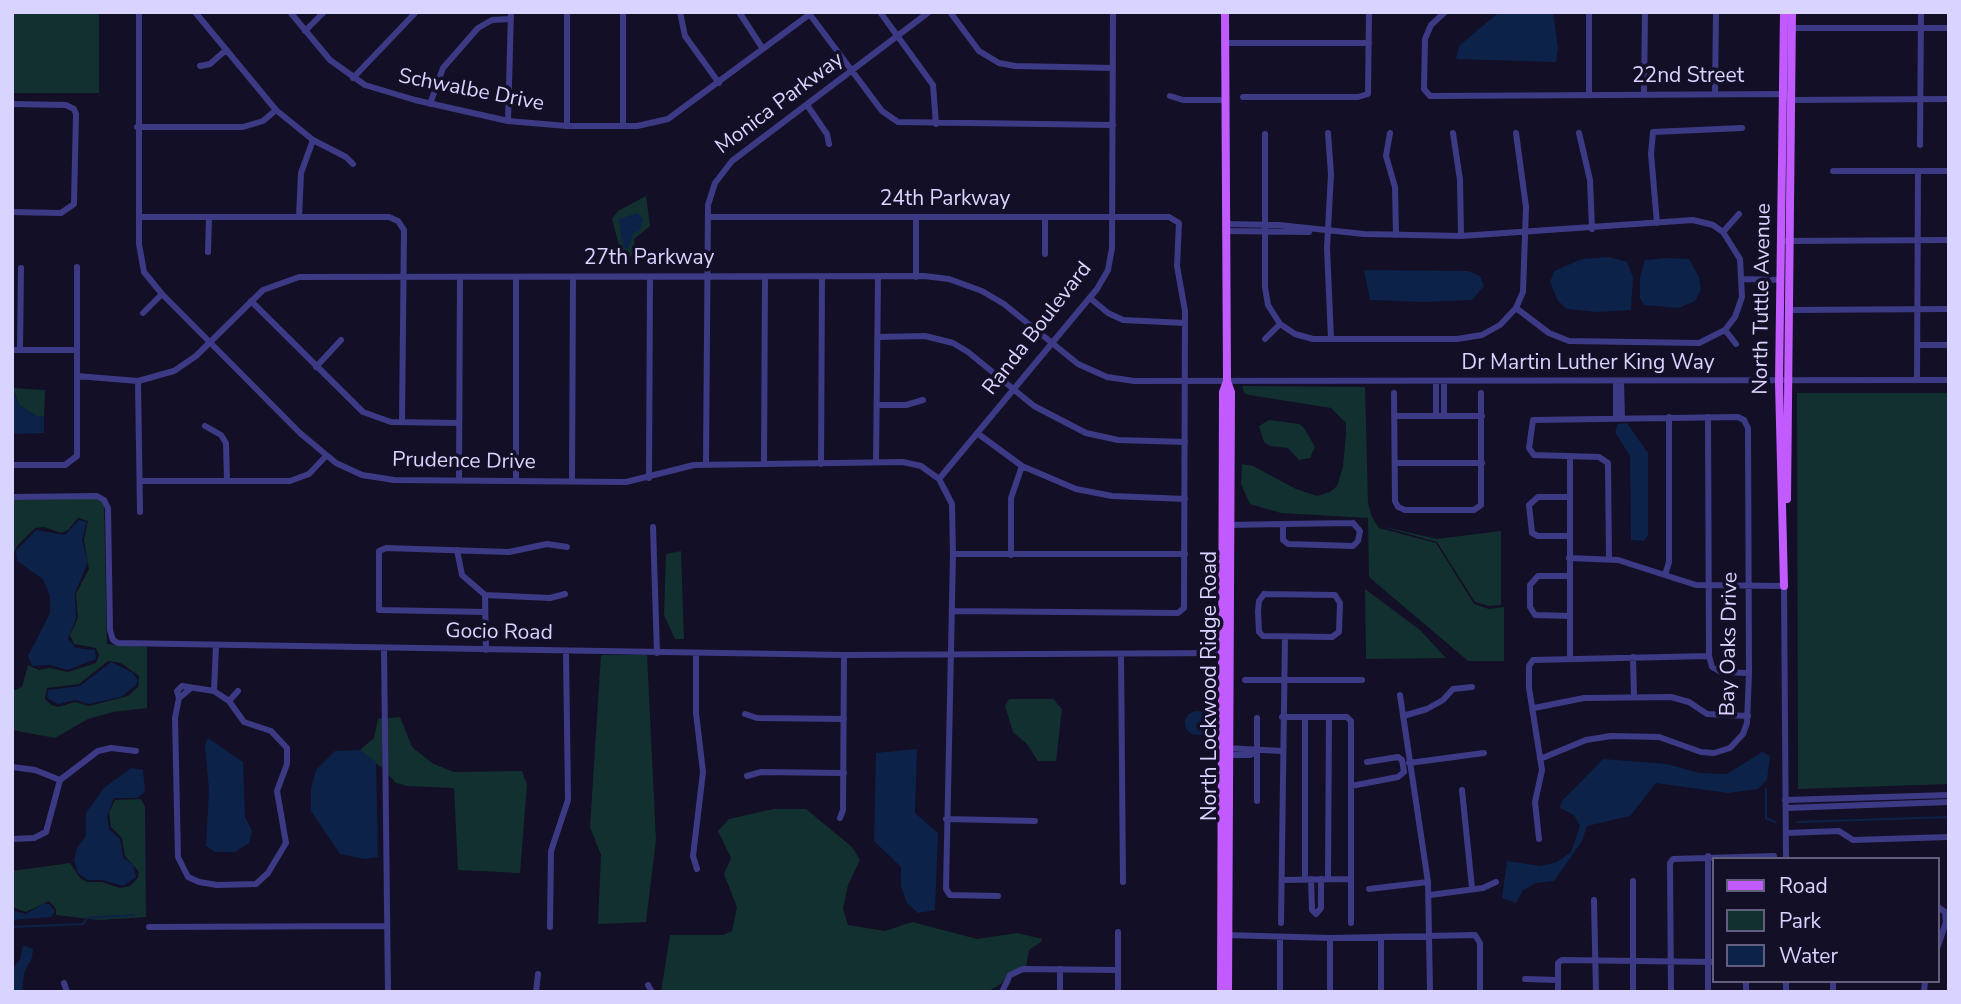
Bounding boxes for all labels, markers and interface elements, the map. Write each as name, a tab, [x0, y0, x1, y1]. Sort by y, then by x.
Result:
street label: Monica Parkway	[711, 48, 849, 160]
street label: 22nd Street	[1632, 64, 1744, 90]
street label: Schwalbe Drive	[396, 65, 546, 117]
street label: 24th Parkway	[880, 187, 1010, 213]
street label: North Tuttle Avenue	[1749, 203, 1777, 395]
street label: 27th Parkway	[584, 246, 714, 272]
street label: Randa Boulevard	[978, 257, 1098, 401]
street label: Dr Martin Luther King Way	[1462, 351, 1714, 377]
street label: Prudence Drive	[392, 448, 536, 476]
street label: North Lockwood Ridge Road	[1198, 551, 1224, 821]
street label: Bay Oaks Drive	[1716, 572, 1744, 716]
street label: Gocio Road	[445, 619, 553, 647]
legend	[1713, 857, 1940, 983]
text: Road	[1779, 872, 1828, 900]
text: Park	[1779, 907, 1821, 935]
text: Water	[1779, 942, 1838, 970]

